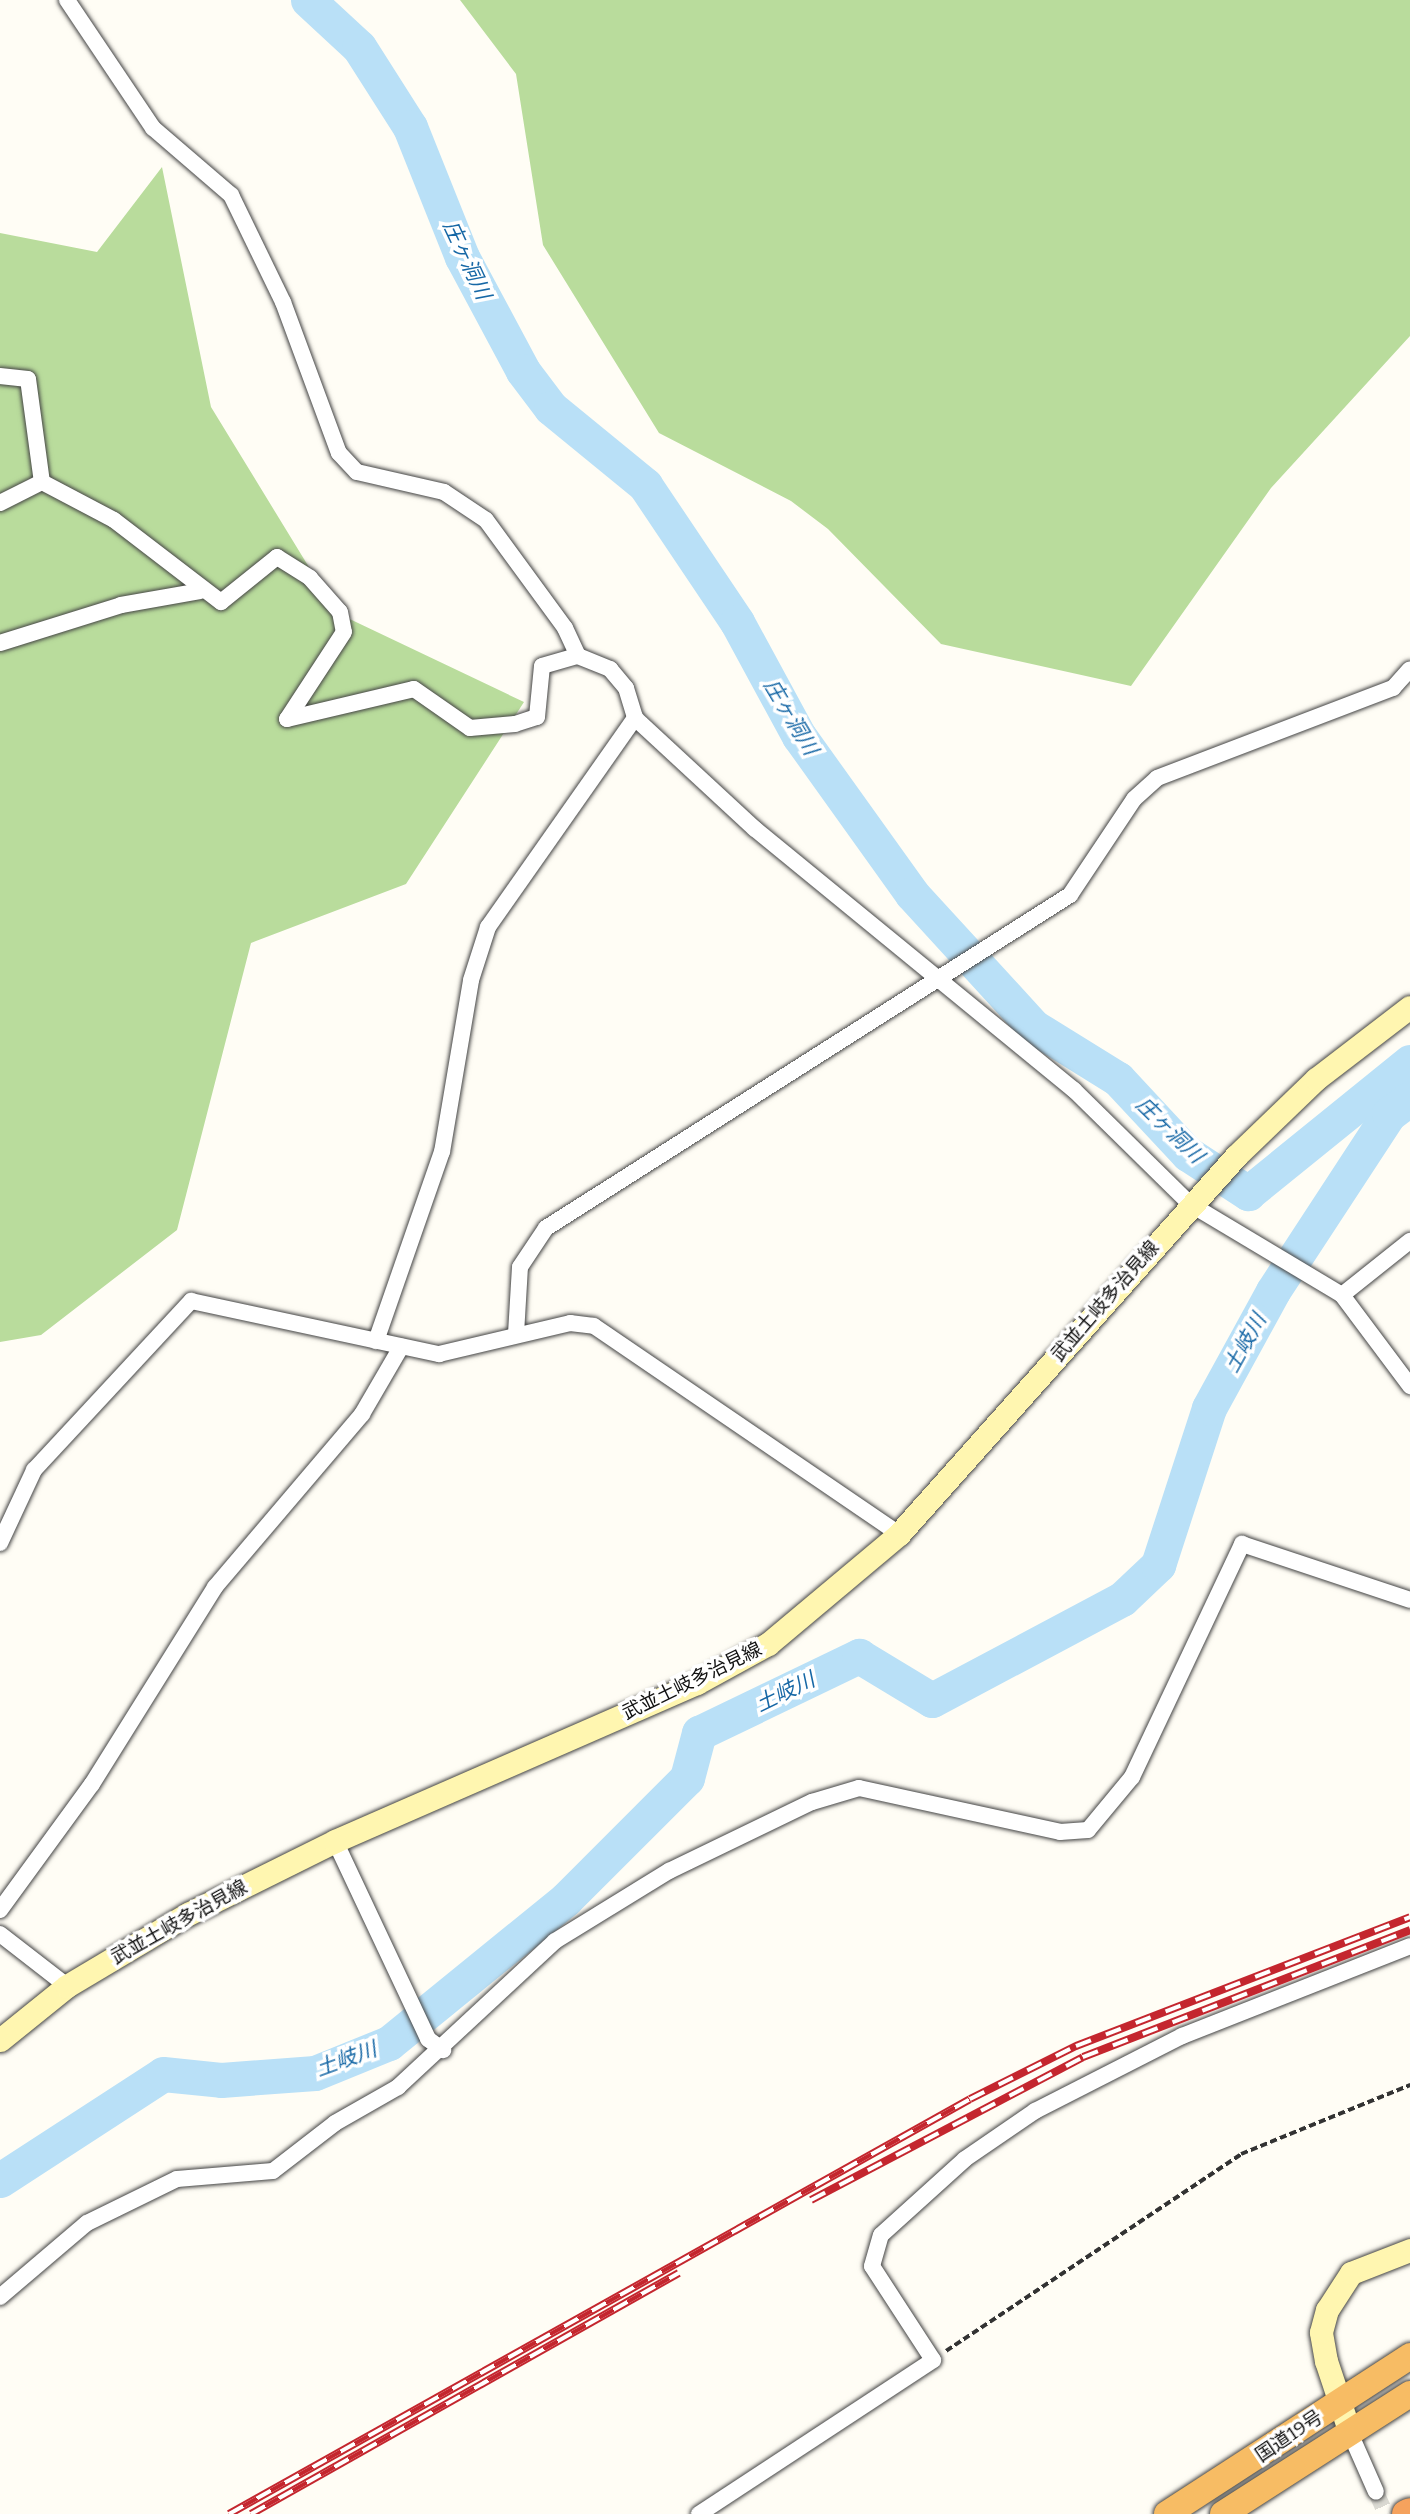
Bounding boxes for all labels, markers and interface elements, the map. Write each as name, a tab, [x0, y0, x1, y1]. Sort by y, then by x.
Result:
water label: 庄ヶ洞川	[438, 217, 496, 303]
water label: 庄ヶ洞川	[759, 675, 823, 759]
water label: 庄ヶ洞川	[1131, 1092, 1209, 1168]
street label: 武並土岐多治見線	[1047, 1236, 1163, 1366]
water label: 土岐川	[1219, 1309, 1271, 1377]
street label: 武並土岐多治見線	[619, 1637, 765, 1725]
water label: 土岐川	[751, 1667, 819, 1717]
street label: 武並土岐多治見線	[107, 1875, 251, 1969]
water label: 土岐川	[312, 2036, 380, 2082]
street label: 国道19号	[1251, 2405, 1327, 2467]

